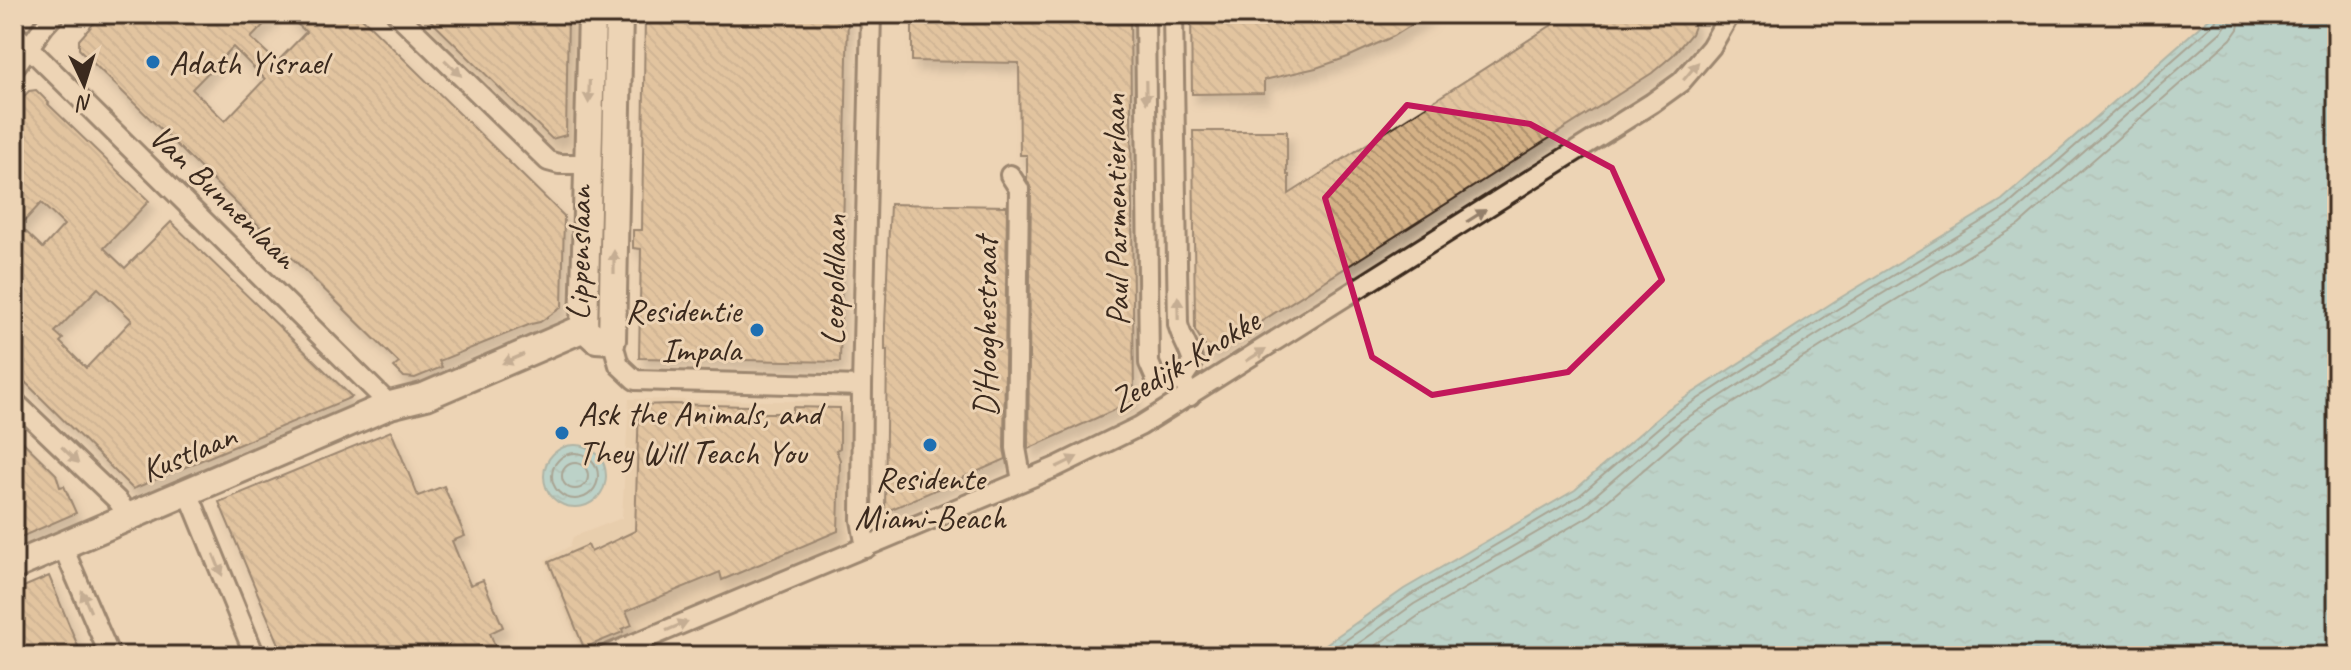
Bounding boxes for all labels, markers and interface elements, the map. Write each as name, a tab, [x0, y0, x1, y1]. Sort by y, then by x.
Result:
place label: Adath Yisrael	[169, 41, 334, 84]
north arrow	[44, 44, 124, 124]
marker: Adath Yisrael	[144, 53, 162, 71]
one-way arrow	[443, 59, 462, 77]
one-way arrow	[1682, 61, 1699, 81]
one-way arrow	[583, 80, 596, 105]
one-way arrow	[1140, 80, 1152, 105]
text: N	[74, 89, 93, 118]
street label: Paul Parmentierlaan	[1092, 93, 1139, 326]
street label: Van Bunnenlaan	[140, 115, 308, 279]
street label: Lippenslaan	[556, 184, 601, 321]
one-way arrow	[1465, 209, 1487, 223]
street label: Leopoldlaan	[811, 213, 856, 346]
street label: D'Hooghestraat	[964, 232, 1007, 417]
one-way arrow	[608, 249, 620, 274]
place label: Residentie Impala	[626, 289, 743, 371]
one-way arrow	[1172, 295, 1184, 320]
street label: Zeedijk-Knokke	[1101, 298, 1269, 422]
marker: Residentie Impala	[748, 321, 766, 339]
one-way arrow	[1245, 348, 1267, 362]
one-way arrow	[501, 353, 525, 366]
place label: Ask the Animals, and They Will Teach You	[578, 392, 826, 474]
street label: Kustlaan	[134, 413, 244, 492]
marker: Ask the Animals, and They Will Teach You	[553, 424, 571, 442]
marker: Residente Miami-Beach	[921, 436, 939, 454]
one-way arrow	[60, 445, 79, 464]
one-way arrow	[1055, 455, 1078, 469]
place label: Residente Miami-Beach	[854, 457, 1007, 539]
one-way arrow	[212, 553, 225, 577]
one-way arrow	[79, 589, 92, 612]
one-way arrow	[665, 619, 689, 632]

